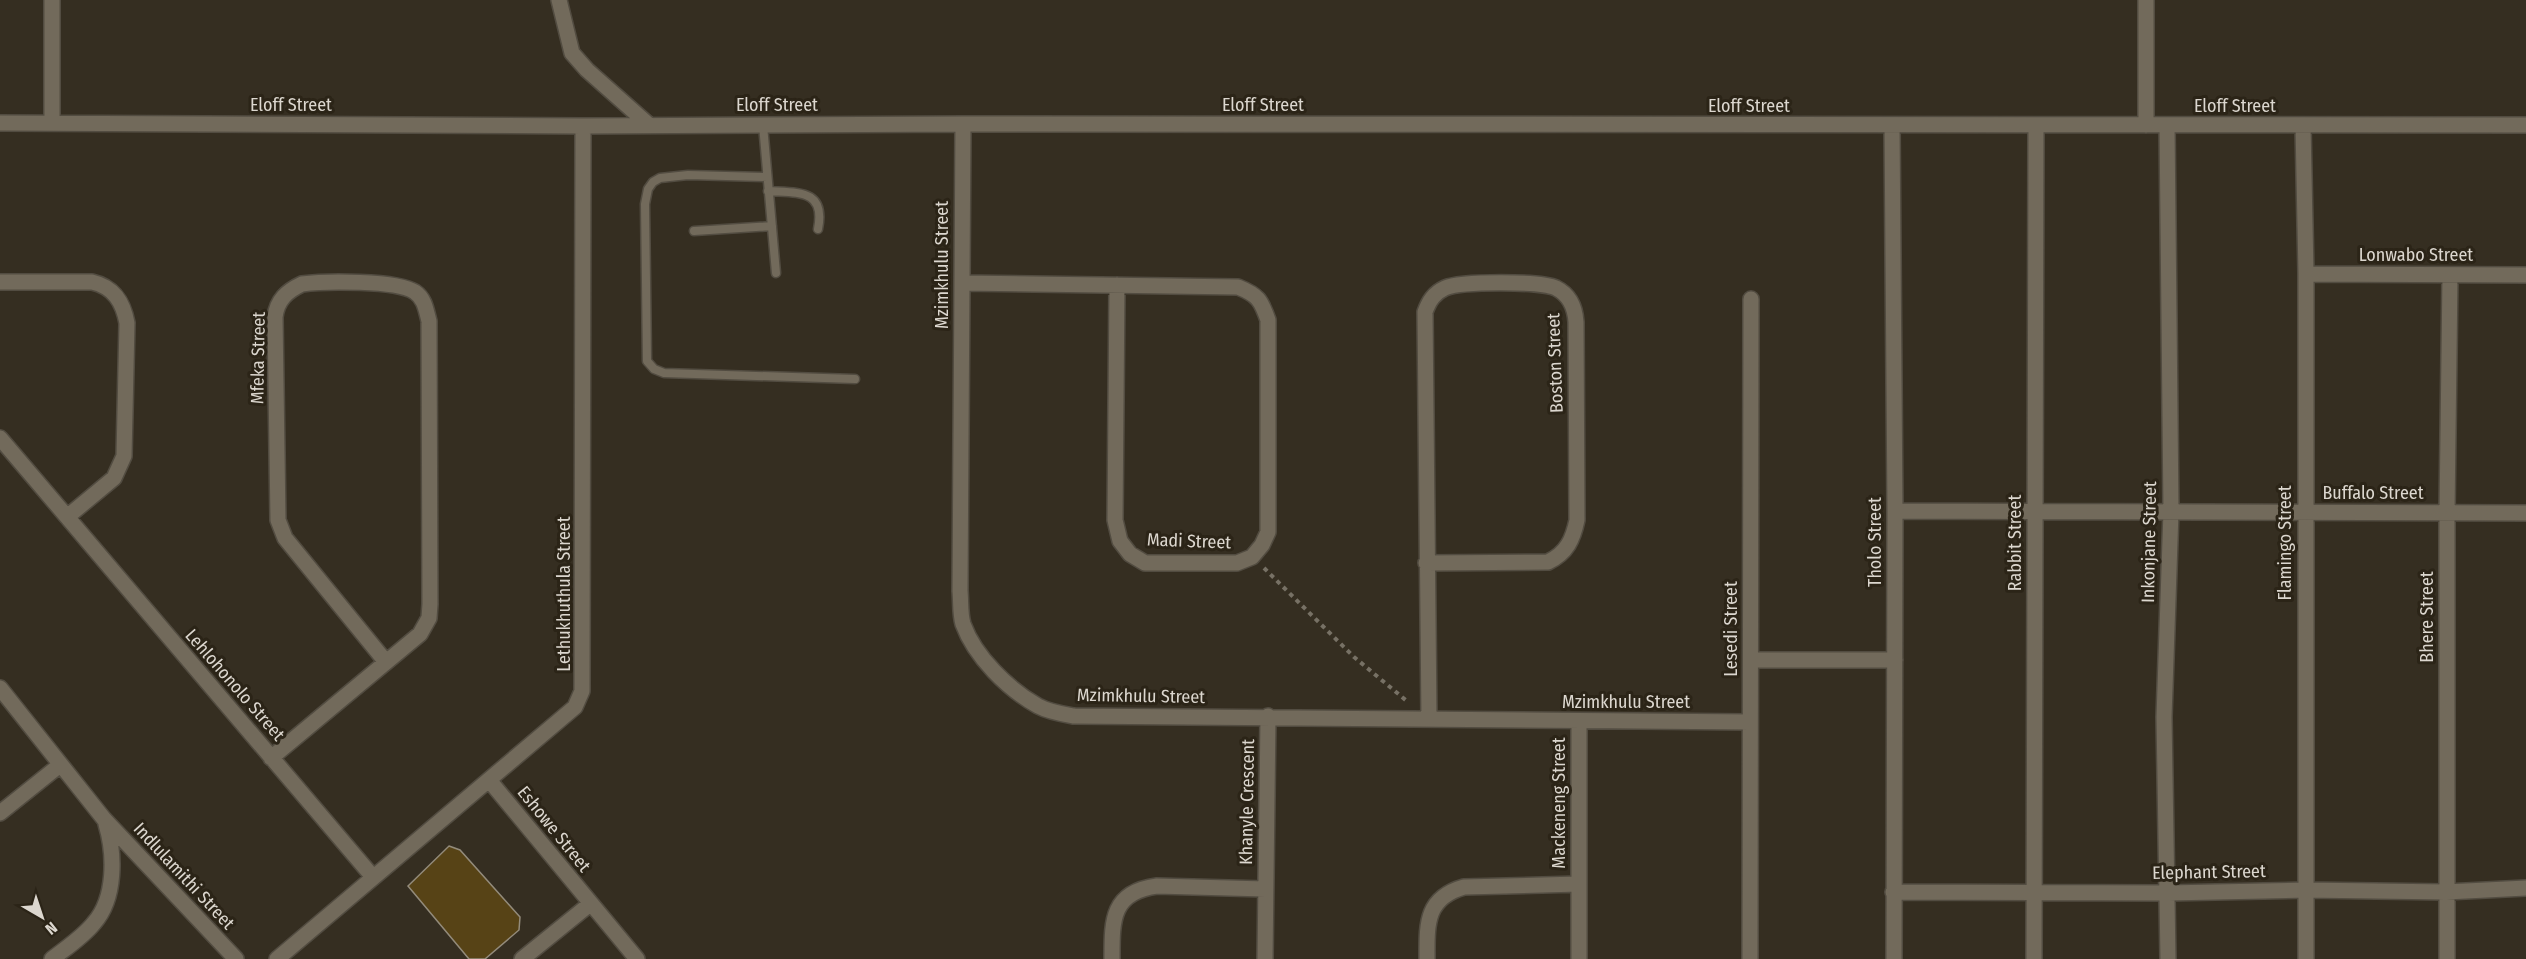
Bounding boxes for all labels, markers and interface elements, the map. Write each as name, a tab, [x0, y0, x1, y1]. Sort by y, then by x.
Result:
street label: Eloff Street	[250, 94, 332, 116]
street label: Eloff Street	[736, 94, 818, 116]
street label: Eloff Street	[1222, 94, 1304, 116]
street label: Eloff Street	[1708, 95, 1790, 117]
street label: Eloff Street	[2194, 95, 2276, 117]
street label: Mzimkhulu Street	[931, 201, 953, 329]
street label: Lonwabo Street	[2359, 244, 2473, 266]
street label: Mfeka Street	[246, 311, 270, 404]
street label: Boston Street	[1542, 313, 1568, 413]
street label: Inkonjane Street	[2137, 481, 2161, 603]
street label: Buffalo Street	[2322, 482, 2424, 504]
street label: Flamingo Street	[2274, 485, 2296, 601]
street label: Rabbit Street	[2004, 495, 2026, 591]
street label: Tholo Street	[1864, 497, 1886, 587]
street label: Lethukhuthula Street	[553, 516, 575, 672]
street label: Madi Street	[1146, 529, 1232, 553]
street label: Bhere Street	[2416, 571, 2438, 663]
street label: Lesedi Street	[1720, 581, 1742, 677]
street label: Lehlohonolo Street	[181, 625, 289, 745]
street label: Mzimkhulu Street	[1077, 684, 1205, 708]
street label: Mzimkhulu Street	[1562, 691, 1690, 713]
street label: Mackeneng Street	[1548, 737, 1570, 869]
street label: Khanyle Crescent	[1235, 739, 1259, 865]
street label: Eshowe Street	[513, 782, 595, 876]
street label: Indlulamithi Street	[129, 818, 239, 934]
street label: Elephant Street	[2152, 860, 2266, 884]
north arrow	[12, 887, 72, 947]
text: N	[41, 918, 61, 939]

